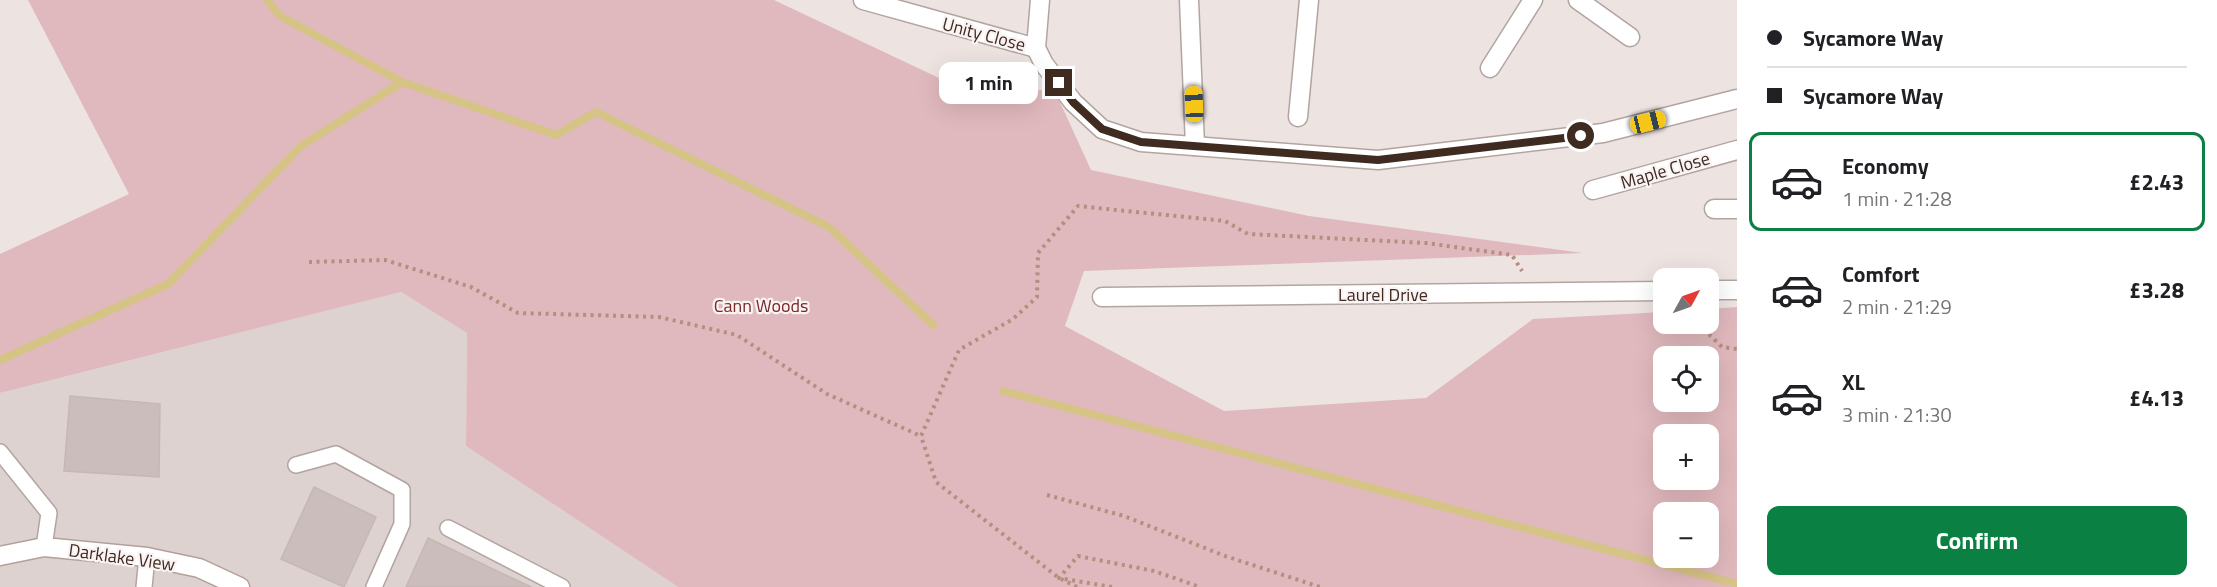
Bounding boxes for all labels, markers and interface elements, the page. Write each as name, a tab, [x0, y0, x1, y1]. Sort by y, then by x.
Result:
street label: Unity Close	[939, 10, 1029, 58]
text: Sycamore Way	[1803, 21, 1943, 55]
callout: 1 min	[939, 62, 1038, 104]
text: 1 min	[964, 67, 1013, 98]
route end	[1045, 69, 1072, 96]
text: Sycamore Way	[1803, 79, 1943, 113]
car	[1184, 86, 1204, 122]
car	[1628, 109, 1668, 135]
route start	[1567, 122, 1594, 149]
street label: Maple Close	[1617, 144, 1713, 196]
text: Economy	[1842, 149, 1929, 183]
icon: car	[1770, 155, 1824, 209]
text: £2.43	[2129, 165, 2184, 199]
text: 1 min · 21:28	[1842, 183, 1952, 214]
text: Comfort	[1842, 257, 1920, 291]
icon: car	[1770, 263, 1824, 317]
north arrow	[1653, 268, 1719, 334]
map controls	[1653, 268, 1719, 568]
text: £3.28	[2129, 273, 2184, 307]
street label: Laurel Drive	[1338, 281, 1428, 308]
text: 2 min · 21:29	[1842, 291, 1952, 322]
park label: Cann Woods	[714, 292, 808, 319]
button: locate	[1653, 346, 1719, 412]
text: XL	[1842, 365, 1865, 399]
icon: car	[1770, 371, 1824, 425]
text: £4.13	[2129, 381, 2184, 415]
text: 3 min · 21:30	[1842, 399, 1952, 430]
button: +	[1653, 424, 1719, 490]
button: −	[1653, 502, 1719, 568]
button: Confirm	[1767, 506, 2187, 575]
street label: Darklake View	[67, 536, 177, 578]

